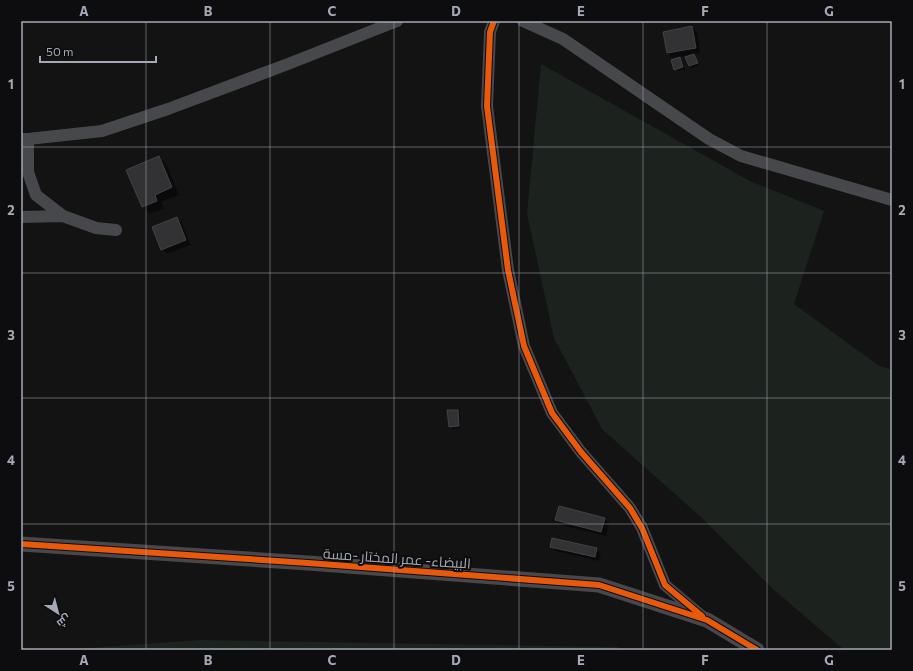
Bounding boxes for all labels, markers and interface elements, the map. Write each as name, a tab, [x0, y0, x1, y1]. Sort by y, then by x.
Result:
text: A	[79, 3, 89, 19]
text: B	[204, 3, 213, 19]
text: C	[328, 3, 337, 19]
text: D	[451, 3, 461, 19]
text: E	[577, 3, 585, 19]
text: F	[701, 3, 709, 19]
text: G	[824, 3, 834, 19]
scale bar	[40, 38, 156, 64]
text: 50 m	[46, 44, 74, 58]
text: 1	[8, 76, 14, 92]
text: 1	[899, 76, 905, 92]
text: 2	[7, 202, 15, 218]
text: 2	[898, 202, 906, 218]
text: 3	[7, 327, 15, 343]
text: 3	[898, 327, 906, 343]
text: 4	[7, 452, 15, 468]
text: 4	[898, 452, 906, 468]
street label: البيضاء- عمر المختار -مسة	[323, 544, 471, 572]
text: 5	[7, 578, 15, 594]
text: 5	[898, 578, 906, 594]
north arrow	[38, 593, 78, 633]
text: ش	[54, 611, 74, 631]
text: A	[79, 652, 89, 668]
text: B	[204, 652, 213, 668]
text: C	[328, 652, 337, 668]
text: D	[451, 652, 461, 668]
text: E	[577, 652, 585, 668]
text: F	[701, 652, 709, 668]
text: G	[824, 652, 834, 668]

